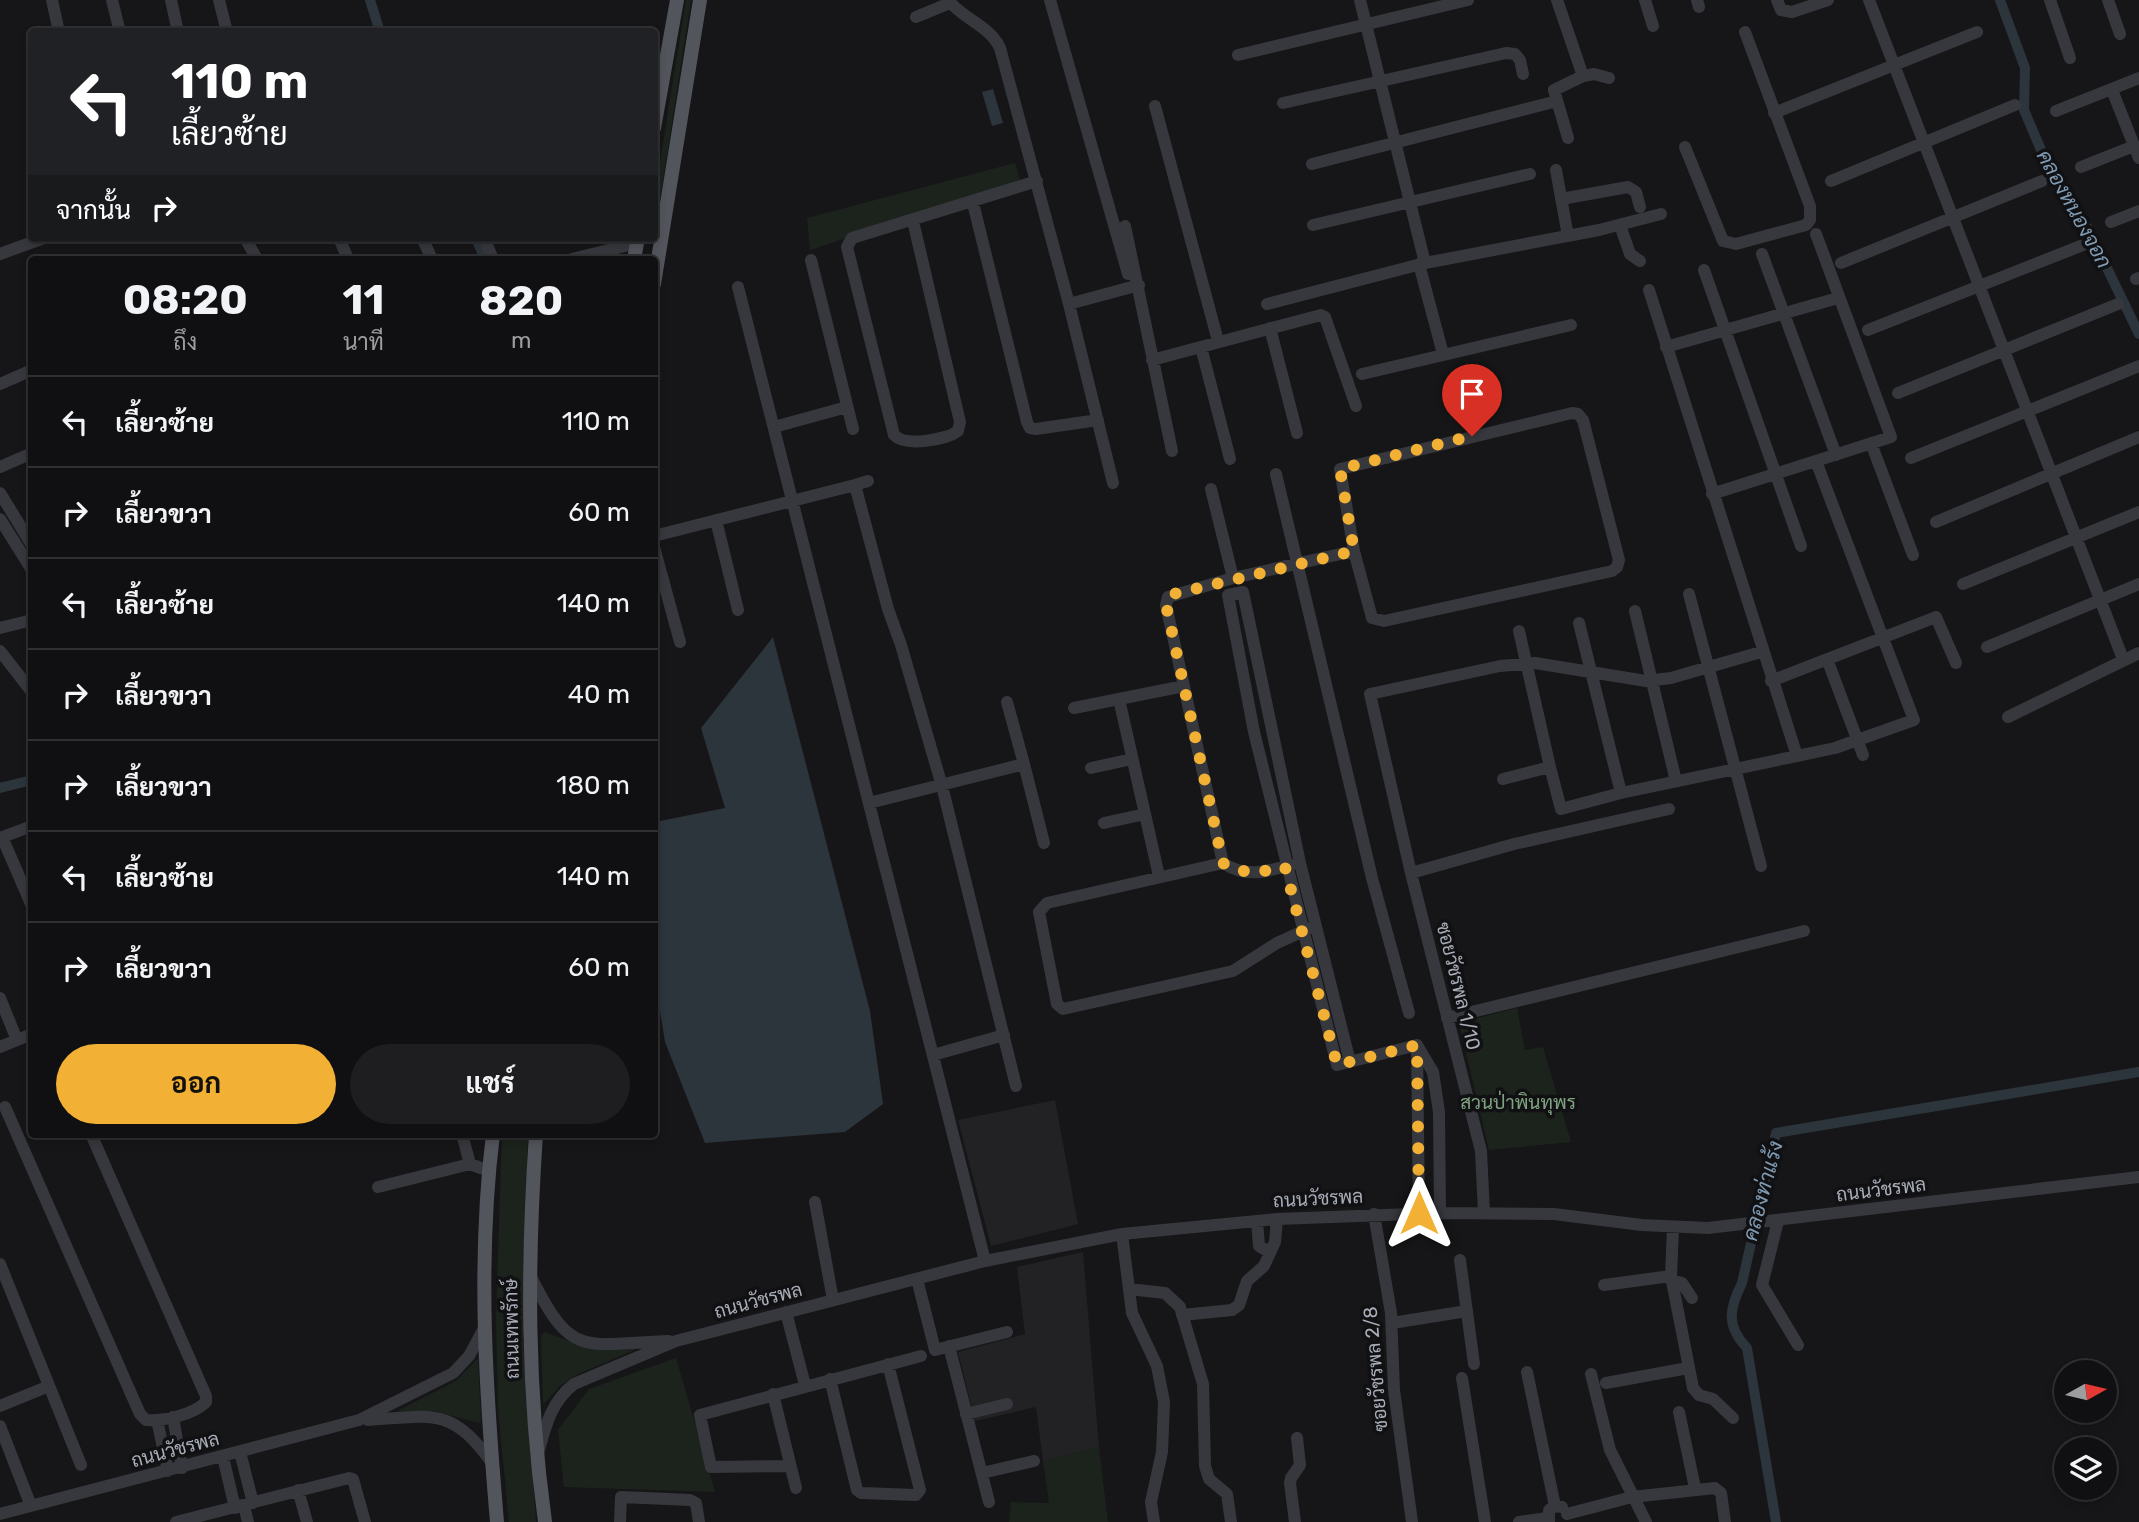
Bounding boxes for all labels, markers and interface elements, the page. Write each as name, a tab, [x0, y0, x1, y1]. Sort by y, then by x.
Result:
text: 110 m	[171, 52, 308, 110]
icon: left	[56, 56, 147, 147]
text: เลี้ยวซ้าย	[171, 115, 288, 153]
water label: คลองหนองจอก	[2032, 145, 2117, 272]
icon: right	[145, 189, 183, 227]
text: จากนั้น	[56, 195, 131, 226]
text: 08:20	[123, 275, 248, 325]
text: 11	[343, 275, 384, 325]
text: 820	[479, 276, 563, 326]
text: m	[511, 326, 531, 354]
text: ถึง	[173, 328, 197, 356]
text: นาที	[343, 328, 384, 356]
pin	[1442, 364, 1502, 436]
icon: arrive	[1453, 375, 1491, 413]
icon: left	[56, 403, 94, 441]
text: 110 m	[562, 406, 630, 437]
text: เลี้ยวซ้าย	[115, 408, 214, 439]
icon: right	[56, 494, 94, 532]
text: 60 m	[568, 497, 630, 528]
text: เลี้ยวขวา	[115, 499, 212, 530]
icon: left	[56, 585, 94, 623]
text: 140 m	[557, 588, 630, 619]
text: เลี้ยวซ้าย	[115, 590, 214, 621]
icon: right	[56, 676, 94, 714]
text: 40 m	[568, 679, 630, 710]
text: เลี้ยวขวา	[115, 681, 212, 712]
icon: right	[56, 767, 94, 805]
text: 180 m	[556, 770, 630, 801]
text: เลี้ยวขวา	[115, 772, 212, 803]
icon: left	[56, 858, 94, 896]
text: 140 m	[557, 861, 630, 892]
text: เลี้ยวซ้าย	[115, 863, 214, 894]
street label: ซอยวัชรพล 1/10	[1432, 920, 1486, 1052]
icon: right	[56, 949, 94, 987]
text: 60 m	[568, 952, 630, 983]
text: เลี้ยวขวา	[115, 954, 212, 985]
button: ออก	[56, 1044, 336, 1124]
button: แชร์	[350, 1044, 630, 1124]
park label: สวนป่าพินทุพร	[1460, 1090, 1576, 1115]
water label: คลองท่าแร้ง	[1737, 1138, 1788, 1244]
street label: ถนนวัชรพล	[1835, 1173, 1927, 1206]
position arrow	[1382, 1176, 1456, 1250]
street label: ถนนวัชรพล	[1272, 1185, 1364, 1212]
street label: ถนนเทพรักษ์	[498, 1278, 524, 1379]
street label: ถนนวัชรพล	[711, 1278, 805, 1323]
street label: ซอยวัชรพล 2/8	[1359, 1305, 1392, 1432]
north arrow	[2054, 1360, 2118, 1423]
map controls	[2054, 1360, 2117, 1500]
street label: ถนนวัชรพล	[128, 1427, 222, 1472]
button: layers	[2054, 1437, 2117, 1500]

